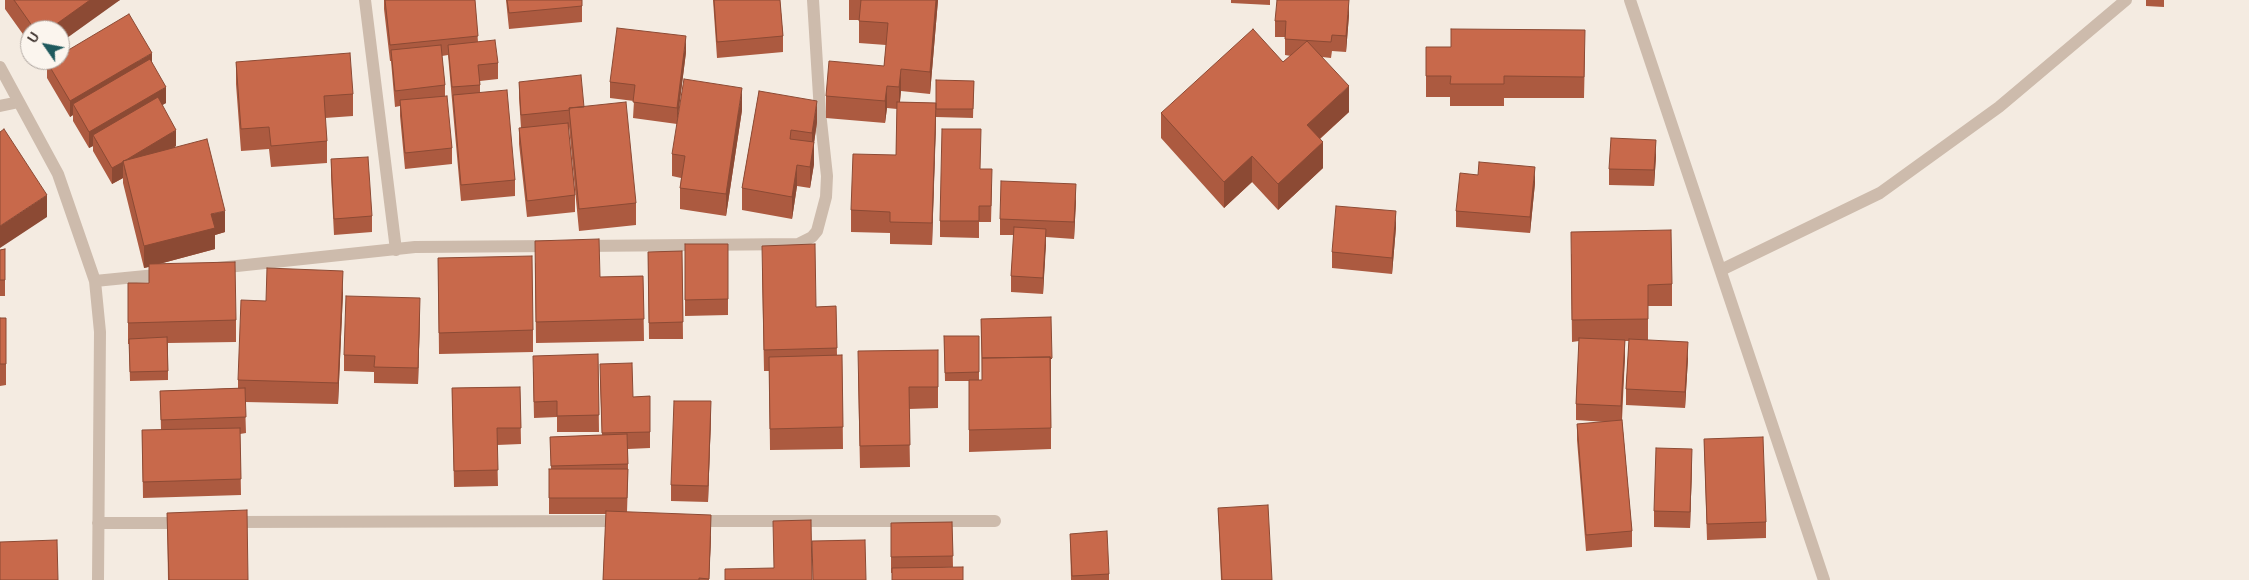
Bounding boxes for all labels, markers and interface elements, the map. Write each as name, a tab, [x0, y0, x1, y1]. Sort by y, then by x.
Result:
north arrow	[20, 20, 70, 70]
text: U	[23, 29, 43, 46]

